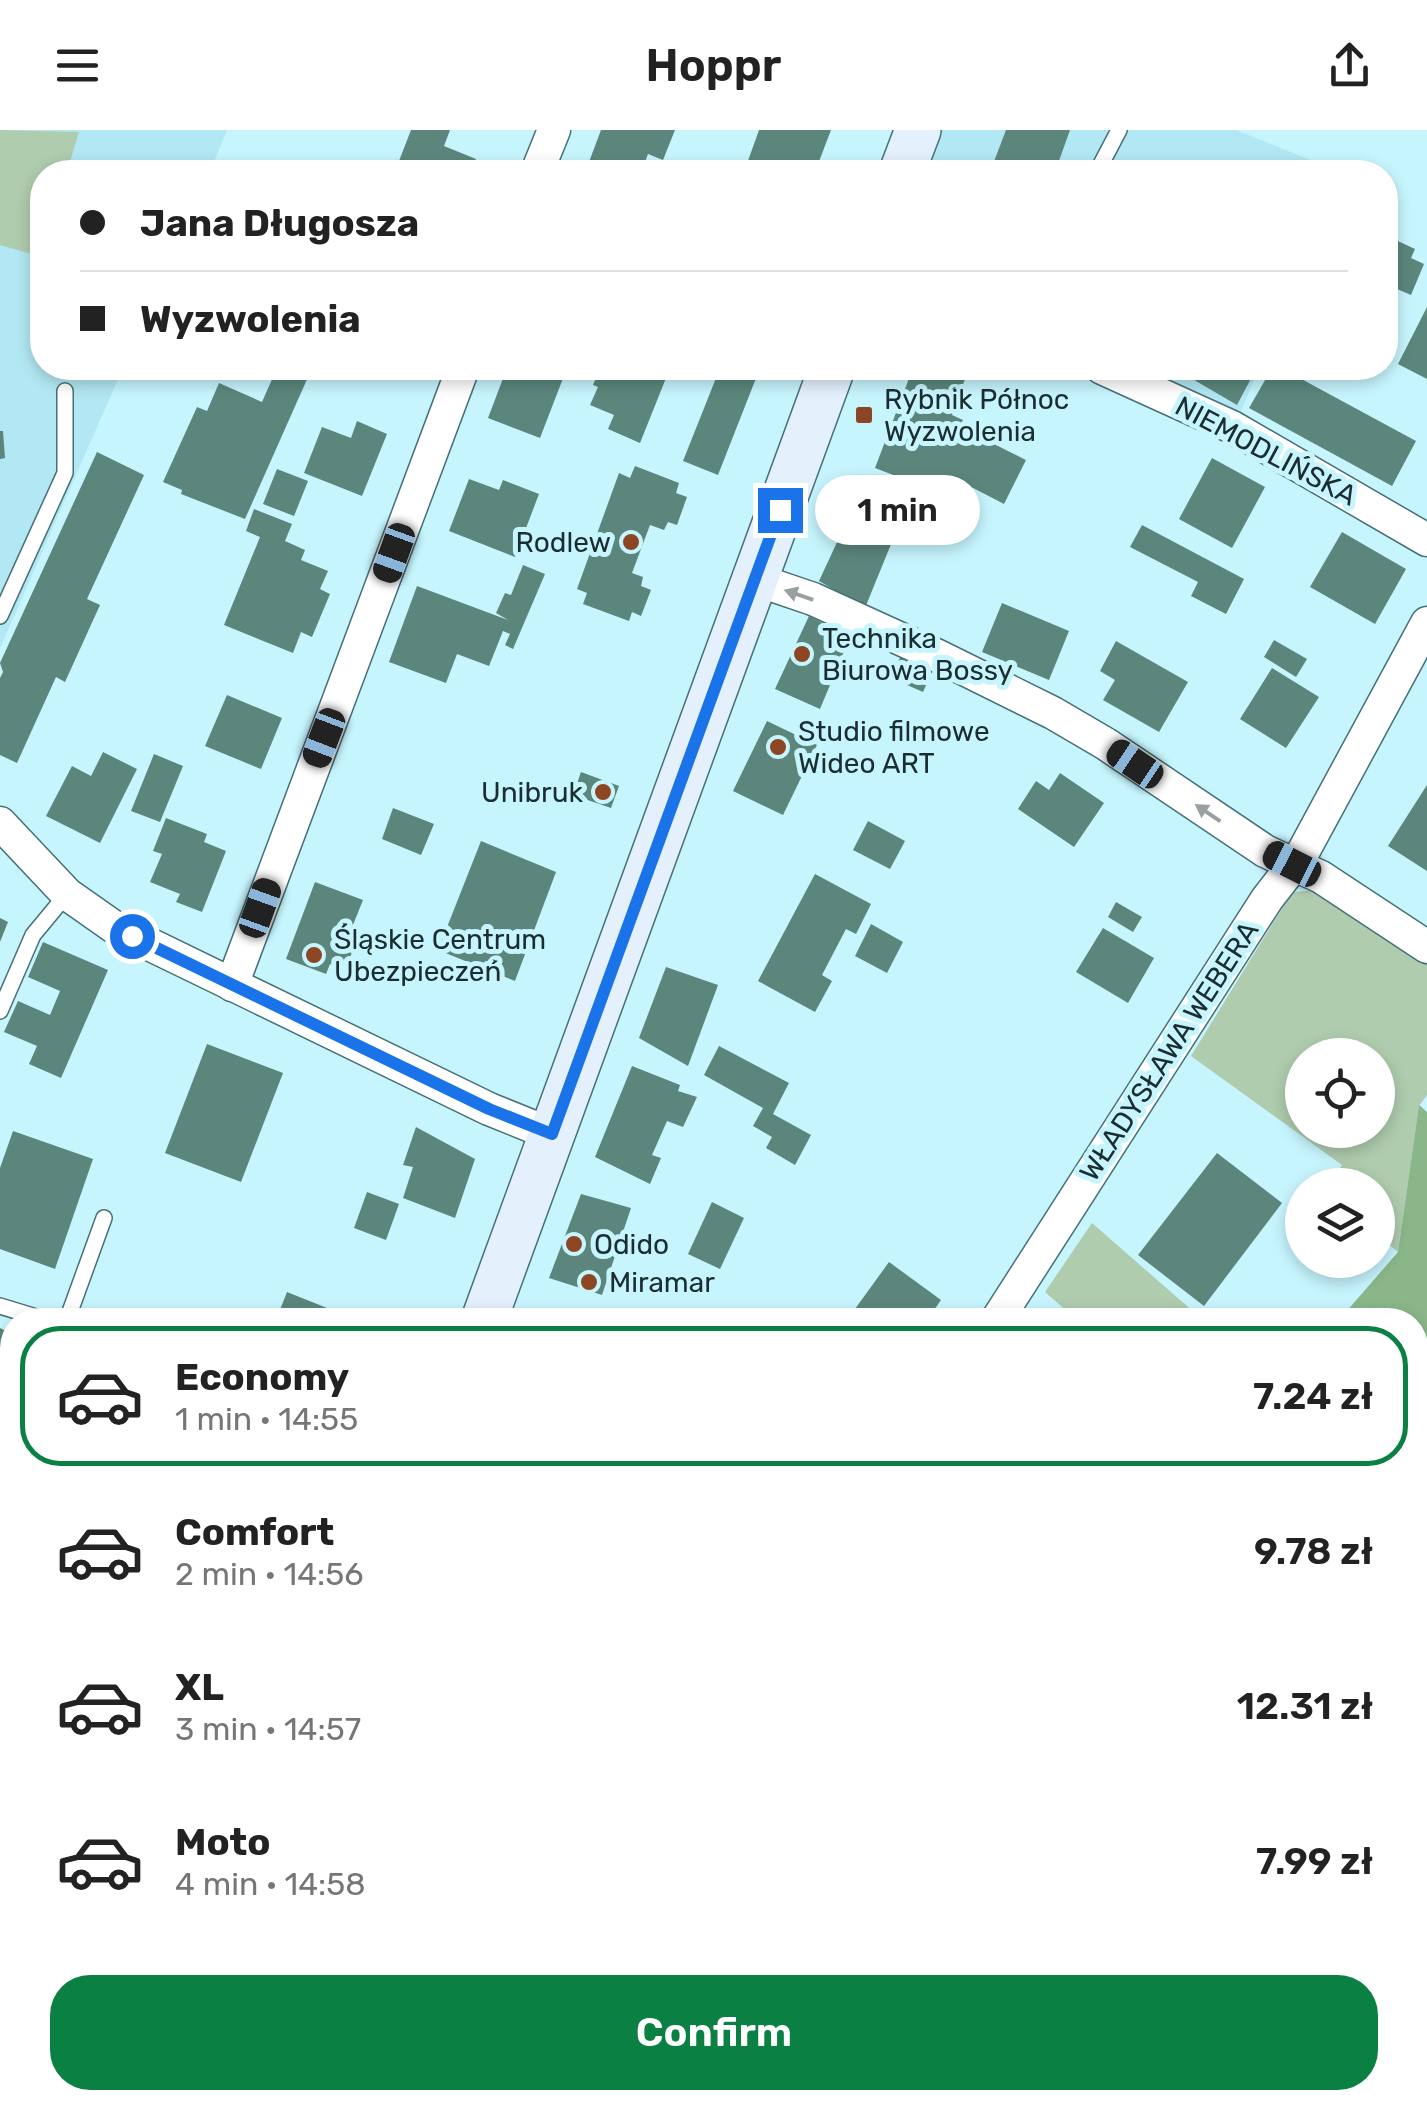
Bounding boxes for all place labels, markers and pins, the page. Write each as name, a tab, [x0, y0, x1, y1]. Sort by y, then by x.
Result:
place label: Rybnik Północ Wyzwolenia	[884, 383, 1069, 448]
marker: Rybnik Północ Wyzwolenia	[853, 404, 875, 426]
place label: Rodlew	[516, 526, 611, 559]
marker: Rodlew	[620, 531, 642, 553]
place label: Technika Biurowa Bossy	[822, 622, 1013, 687]
marker: Technika Biurowa Bossy	[791, 643, 813, 665]
place label: Studio filmowe Wideo ART	[798, 715, 990, 780]
marker: Studio filmowe Wideo ART	[767, 736, 789, 758]
place label: Unibruk	[481, 776, 584, 809]
marker: Unibruk	[592, 781, 614, 803]
place label: Śląskie Centrum Ubezpieczeń	[334, 923, 546, 988]
marker: Śląskie Centrum Ubezpieczeń	[303, 944, 325, 966]
place label: Odido	[594, 1228, 669, 1261]
marker: Odido	[563, 1233, 585, 1255]
place label: Miramar	[609, 1266, 715, 1299]
marker: Miramar	[578, 1271, 600, 1293]

